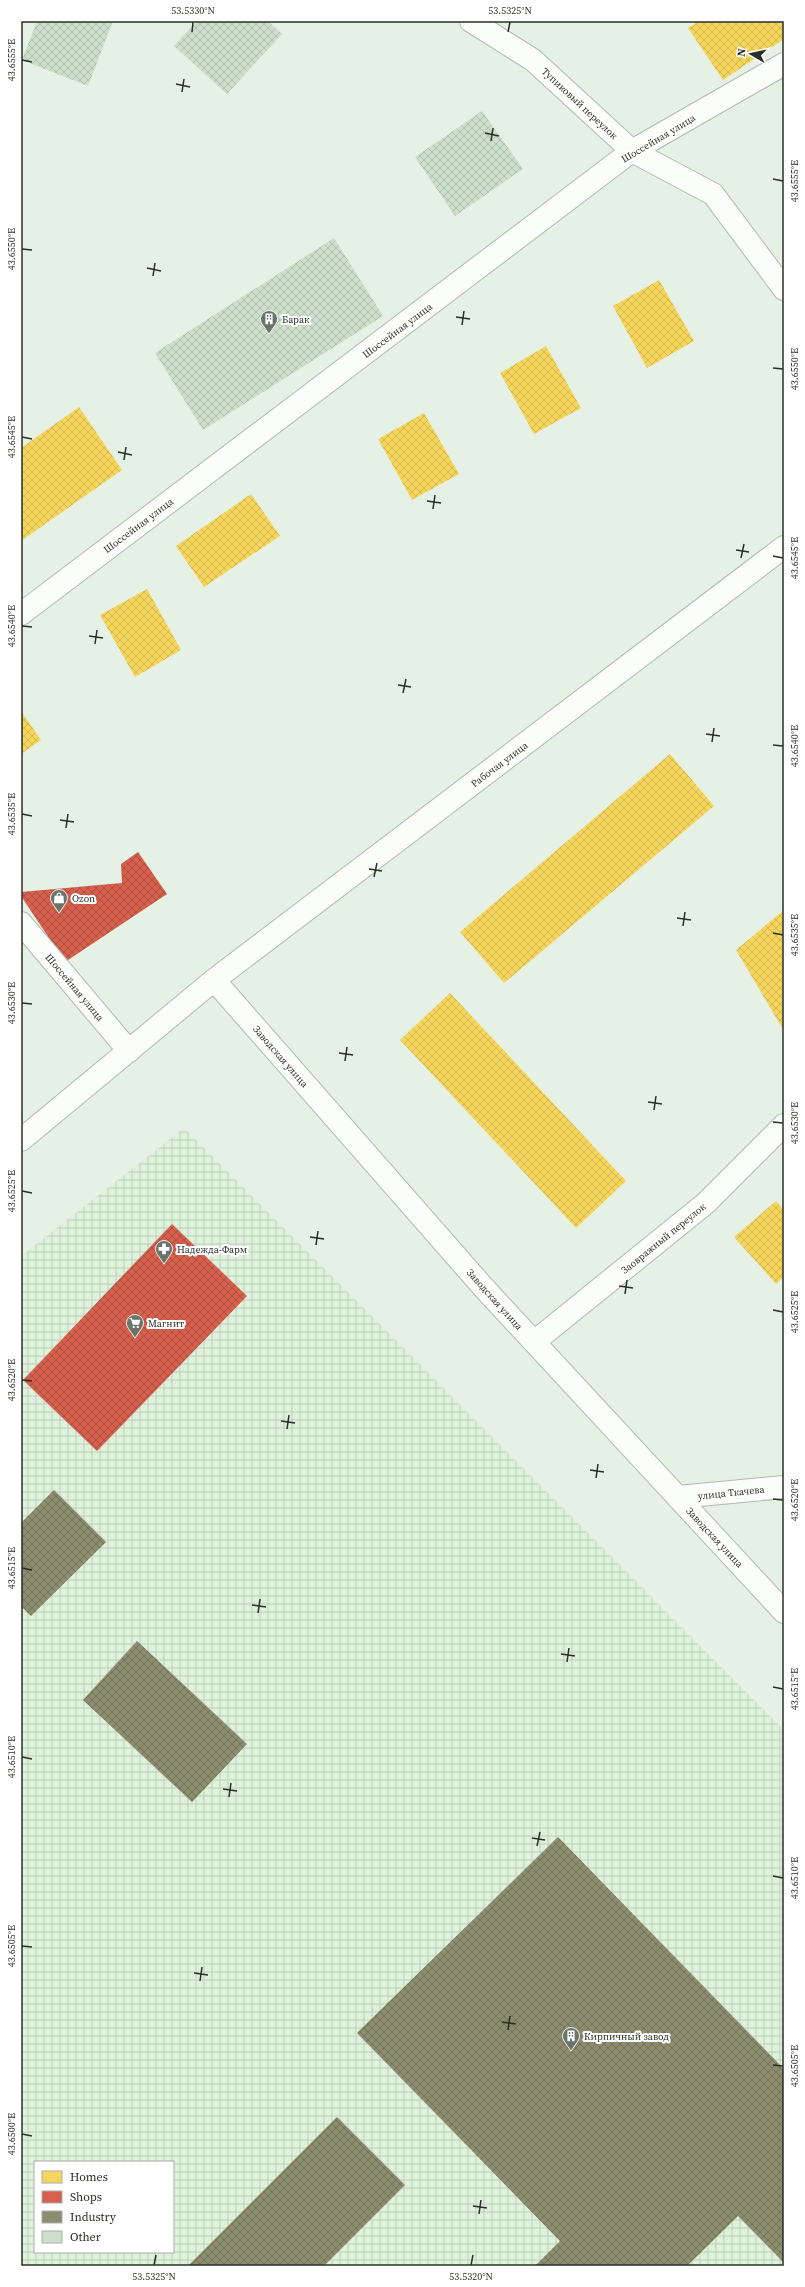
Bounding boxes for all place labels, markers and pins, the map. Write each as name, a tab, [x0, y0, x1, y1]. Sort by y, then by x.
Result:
building icon: Барак	[259, 309, 279, 334]
place label: Барак	[282, 313, 310, 326]
shop icon: Ozon	[49, 888, 69, 913]
place label: Ozon	[72, 892, 95, 905]
pharmacy icon: Надежда-Фарм	[154, 1239, 174, 1264]
place label: Надежда-Фарм	[177, 1243, 247, 1256]
supermarket icon: Магнит	[125, 1313, 145, 1338]
place label: Магнит	[148, 1317, 185, 1330]
building icon: Кирпичный завод	[561, 2026, 581, 2051]
place label: Кирпичный завод	[584, 2030, 669, 2043]

